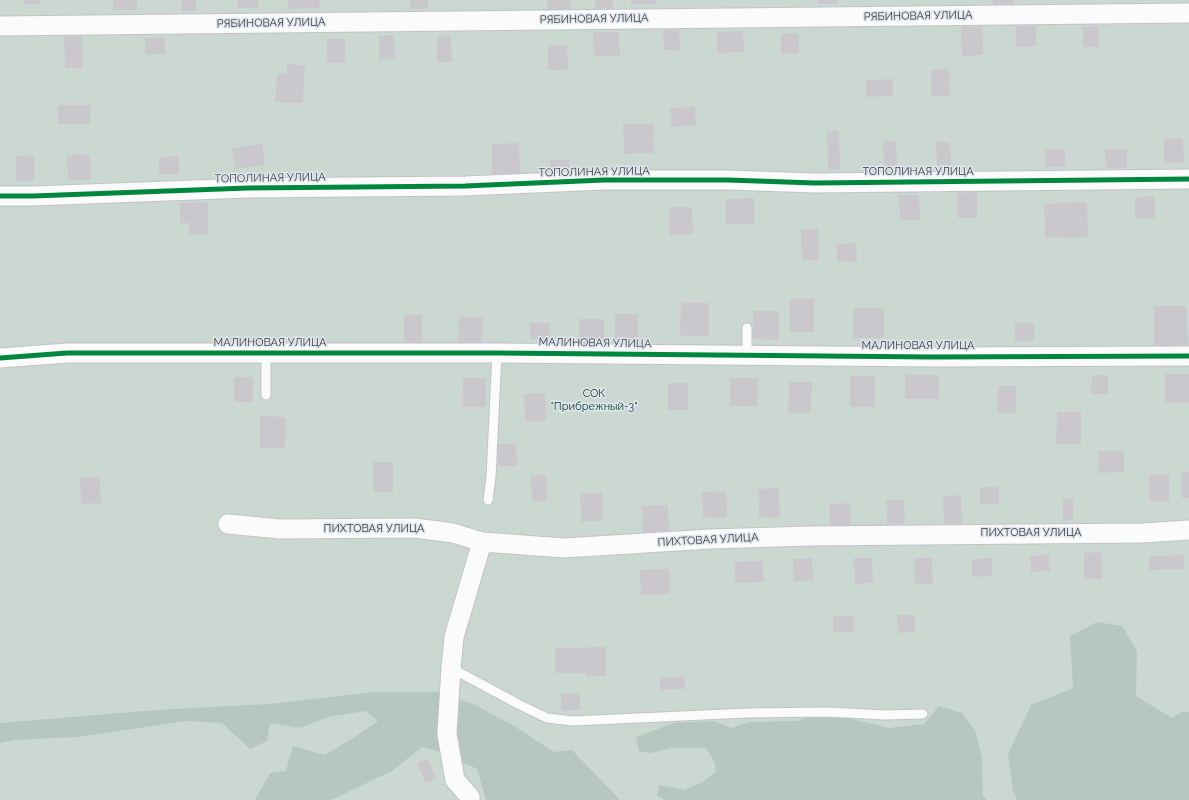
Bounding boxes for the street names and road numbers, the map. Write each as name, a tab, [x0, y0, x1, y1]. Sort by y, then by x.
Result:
street label: РЯБИНОВАЯ УЛИЦА	[863, 8, 973, 24]
street label: РЯБИНОВАЯ УЛИЦА	[539, 11, 649, 27]
street label: РЯБИНОВАЯ УЛИЦА	[216, 15, 326, 31]
street label: ТОПОЛИНАЯ УЛИЦА	[538, 164, 650, 180]
street label: ТОПОЛИНАЯ УЛИЦА	[862, 165, 974, 179]
street label: ТОПОЛИНАЯ УЛИЦА	[214, 170, 326, 186]
street label: МАЛИНОВАЯ УЛИЦА	[538, 335, 652, 351]
street label: МАЛИНОВАЯ УЛИЦА	[214, 336, 326, 350]
street label: МАЛИНОВАЯ УЛИЦА	[862, 339, 974, 353]
street label: ПИХТОВАЯ УЛИЦА	[324, 522, 424, 536]
street label: ПИХТОВАЯ УЛИЦА	[981, 526, 1081, 540]
street label: ПИХТОВАЯ УЛИЦА	[657, 531, 759, 549]

